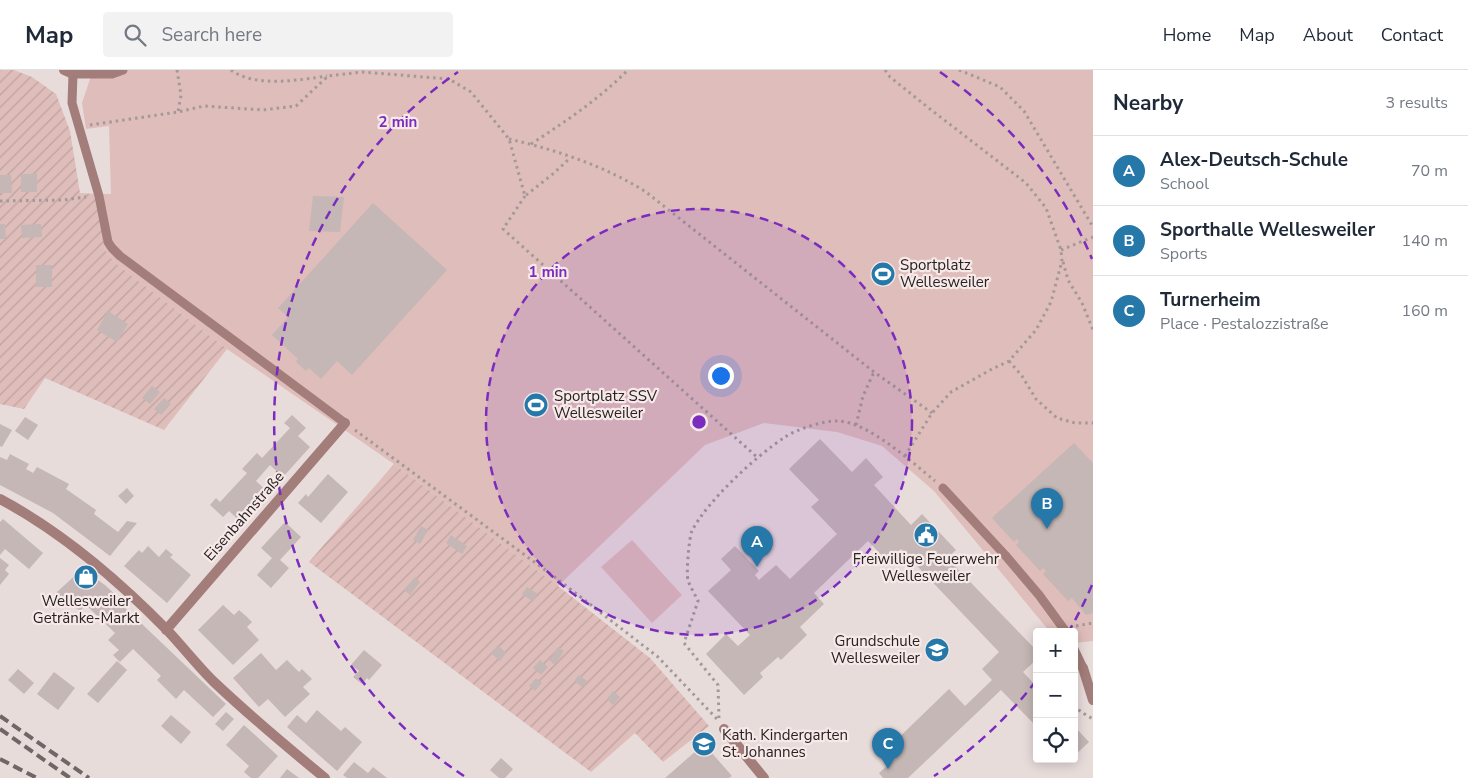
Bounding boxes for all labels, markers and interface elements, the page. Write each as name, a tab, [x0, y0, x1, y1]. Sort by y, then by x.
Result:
search box	[103, 12, 453, 57]
text: Map	[25, 19, 73, 51]
icon: search	[121, 21, 149, 49]
text: Search here	[161, 22, 262, 48]
text: Home	[1163, 23, 1211, 47]
text: Map	[1239, 23, 1275, 47]
text: About	[1303, 23, 1353, 47]
text: Contact	[1381, 23, 1443, 47]
text: Nearby	[1113, 89, 1183, 117]
text: 3 results	[1386, 92, 1448, 114]
text: 2 min	[379, 112, 417, 132]
text: Alex-Deutsch-Schule	[1160, 147, 1348, 173]
text: A	[1123, 160, 1135, 182]
text: 70 m	[1411, 160, 1448, 182]
text: School	[1160, 173, 1209, 195]
text: Sporthalle Wellesweiler	[1160, 217, 1375, 243]
text: B	[1123, 230, 1135, 252]
text: 140 m	[1401, 230, 1448, 252]
text: Sports	[1160, 243, 1208, 265]
place label: Sportplatz Wellesweiler	[900, 255, 990, 292]
sports icon: Sportplatz Wellesweiler	[870, 261, 896, 287]
text: 1 min	[529, 262, 567, 282]
text: Turnerheim	[1160, 287, 1261, 313]
text: C	[1124, 300, 1134, 322]
text: 160 m	[1401, 300, 1448, 322]
text: Place · Pestalozzistraße	[1160, 313, 1329, 335]
your location	[708, 363, 734, 389]
place label: Sportplatz SSV Wellesweiler	[554, 386, 658, 423]
sports icon: Sportplatz SSV Wellesweiler	[523, 392, 549, 418]
centre of rings	[690, 413, 708, 431]
street label: Eisenbahnstraße	[200, 467, 288, 565]
pin: B	[1031, 488, 1063, 529]
public building icon: Freiwillige Feuerwehr Wellesweiler	[913, 522, 939, 548]
pin: A	[741, 526, 773, 567]
place label: Freiwillige Feuerwehr Wellesweiler	[853, 549, 1000, 586]
shop icon: Wellesweiler Getränke-Markt	[73, 564, 99, 590]
place label: Wellesweiler Getränke-Markt	[33, 591, 140, 628]
map controls	[1033, 628, 1078, 763]
button: +	[1033, 628, 1078, 673]
place label: Grundschule Wellesweiler	[831, 631, 921, 668]
school or university icon: Grundschule Wellesweiler	[924, 637, 950, 663]
button: −	[1033, 673, 1078, 718]
button: locate	[1033, 718, 1078, 763]
place label: Kath. Kindergarten St. Johannes	[722, 725, 848, 762]
pin: C	[872, 728, 904, 769]
school or university icon: Kath. Kindergarten St. Johannes	[691, 731, 717, 757]

